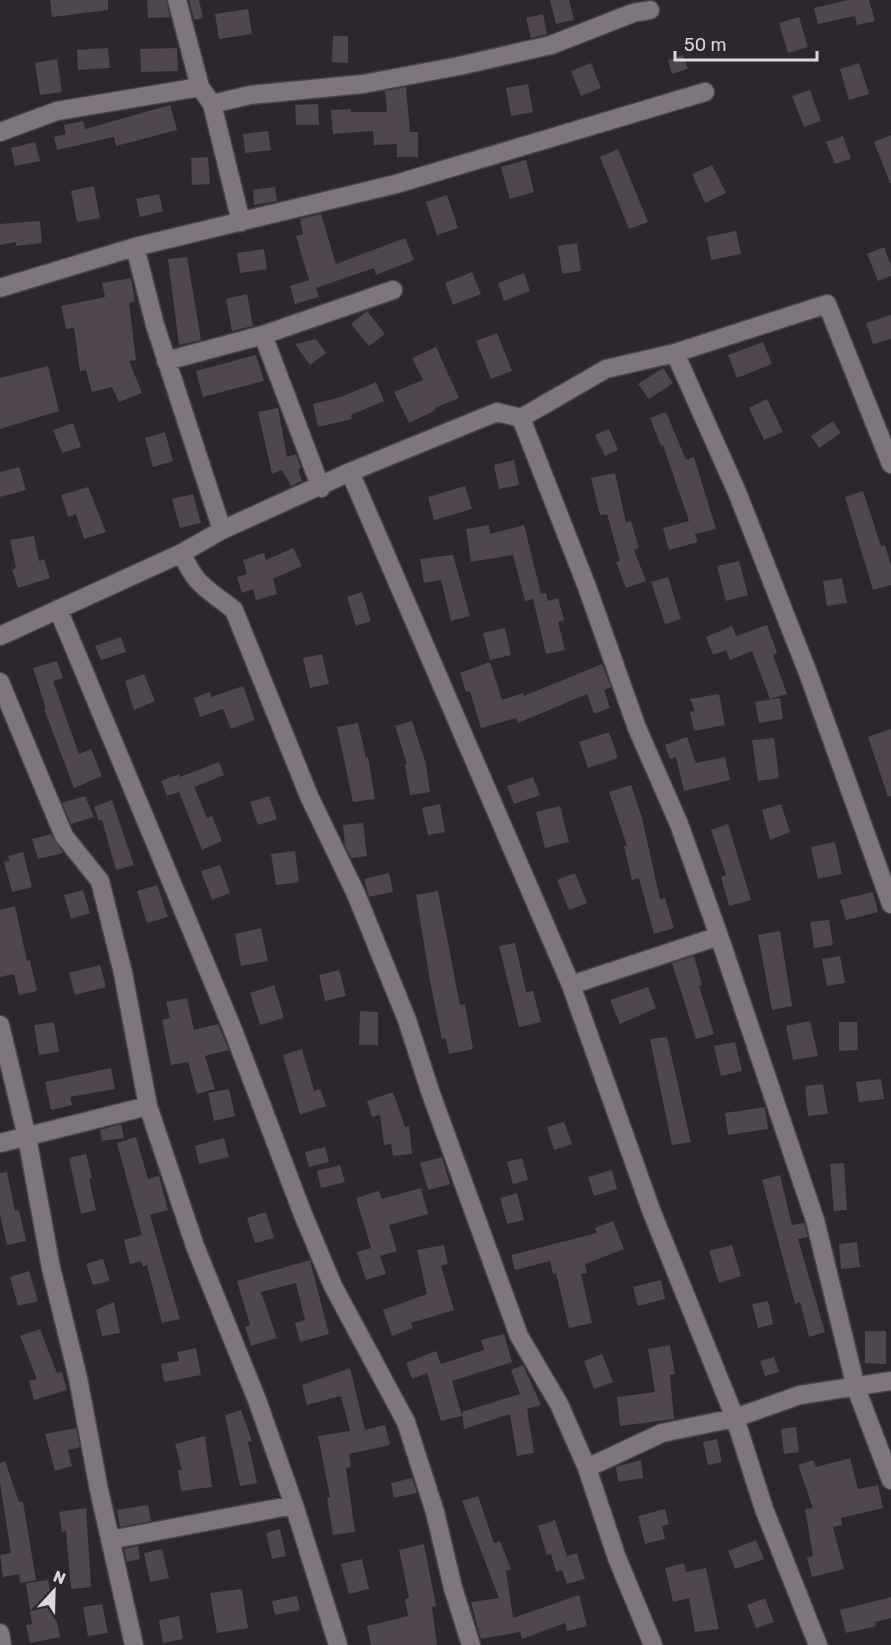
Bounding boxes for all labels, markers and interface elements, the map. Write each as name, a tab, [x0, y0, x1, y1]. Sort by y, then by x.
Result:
scale bar	[675, 24, 818, 62]
text: 50 m	[684, 34, 727, 56]
north arrow	[24, 1561, 84, 1621]
text: N	[51, 1567, 68, 1589]

